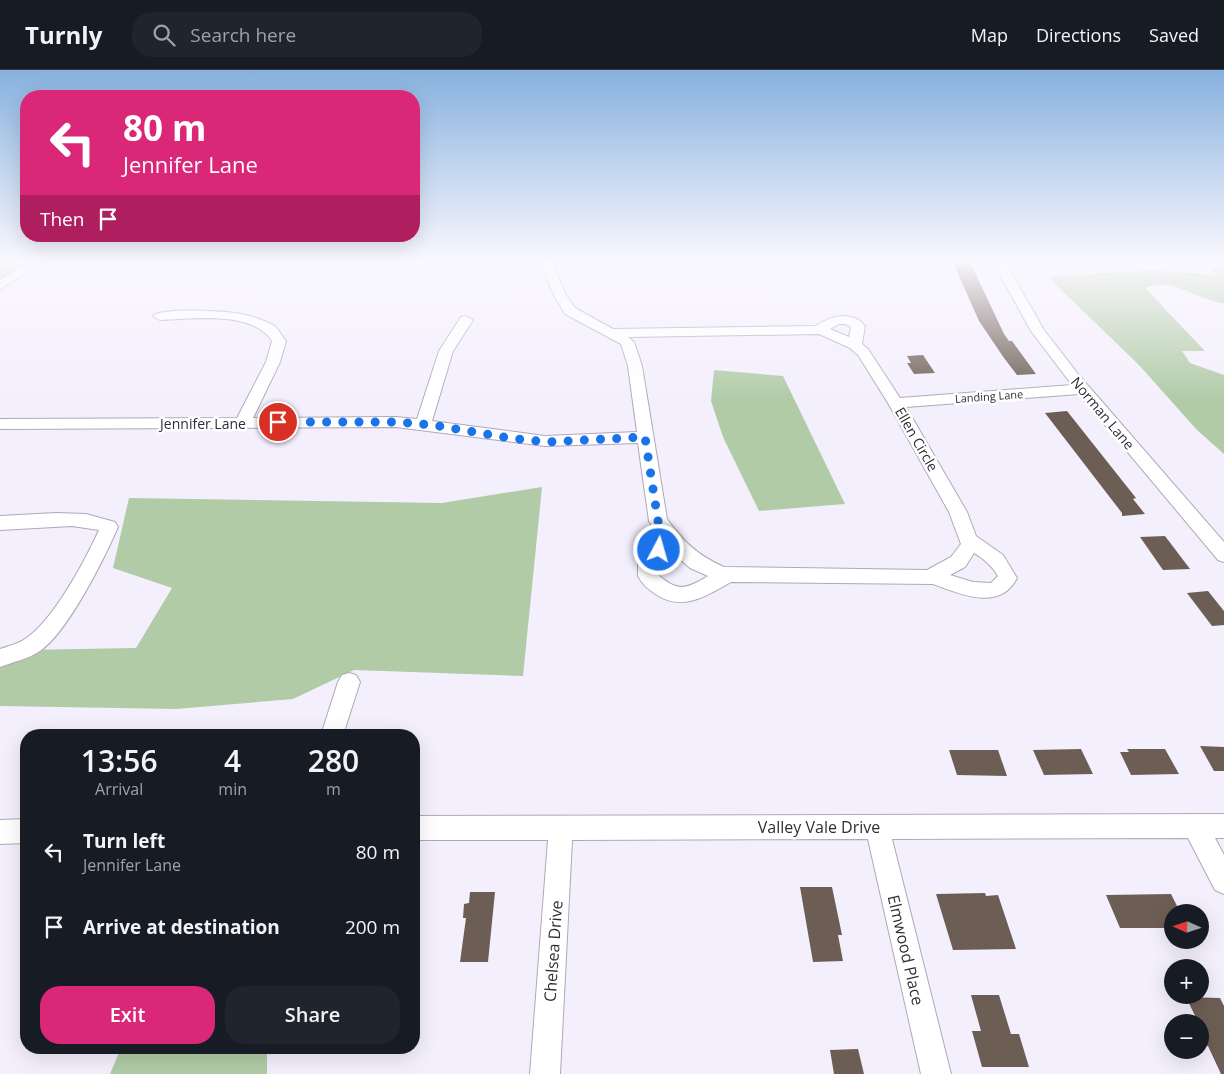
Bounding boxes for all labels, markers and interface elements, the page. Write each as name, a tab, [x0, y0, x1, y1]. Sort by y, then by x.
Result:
search box	[132, 12, 482, 57]
text: Turnly	[25, 18, 102, 51]
icon: search	[150, 21, 178, 49]
text: Search here	[190, 22, 296, 48]
text: Map	[971, 23, 1008, 47]
text: Directions	[1036, 23, 1121, 47]
text: Saved	[1149, 23, 1199, 47]
text: 80 m	[123, 104, 206, 151]
icon: left	[40, 110, 105, 175]
text: Jennifer Lane	[123, 149, 258, 179]
icon: arrive	[94, 205, 122, 233]
text: Then	[40, 206, 84, 232]
street label: Norman Lane	[1067, 373, 1139, 453]
street label: Landing Lane	[954, 386, 1024, 406]
pin	[257, 401, 299, 443]
street label: Ellen Circle	[891, 403, 943, 475]
icon: arrive	[264, 408, 292, 436]
street label: Jennifer Lane	[158, 414, 246, 433]
position arrow	[632, 523, 684, 575]
text: 13:56	[81, 740, 158, 781]
text: 4	[224, 740, 241, 781]
text: 280	[308, 740, 359, 781]
text: Arrival	[95, 778, 143, 800]
text: min	[218, 778, 247, 800]
text: m	[326, 778, 341, 800]
street label: Valley Vale Drive	[758, 816, 880, 838]
text: Turn left	[83, 828, 165, 854]
icon: left	[40, 838, 68, 866]
text: 80 m	[356, 839, 400, 865]
text: Jennifer Lane	[83, 854, 181, 876]
street label: Elmwood Place	[883, 893, 929, 1007]
street label: Chelsea Drive	[538, 899, 568, 1003]
north arrow	[1164, 904, 1209, 949]
map controls	[1164, 904, 1209, 1059]
icon: arrive	[40, 913, 68, 941]
text: Arrive at destination	[83, 914, 280, 940]
text: 200 m	[345, 914, 400, 940]
button: +	[1164, 959, 1209, 1004]
button: Exit	[40, 986, 215, 1044]
button: Share	[225, 986, 400, 1044]
button: −	[1164, 1014, 1209, 1059]

